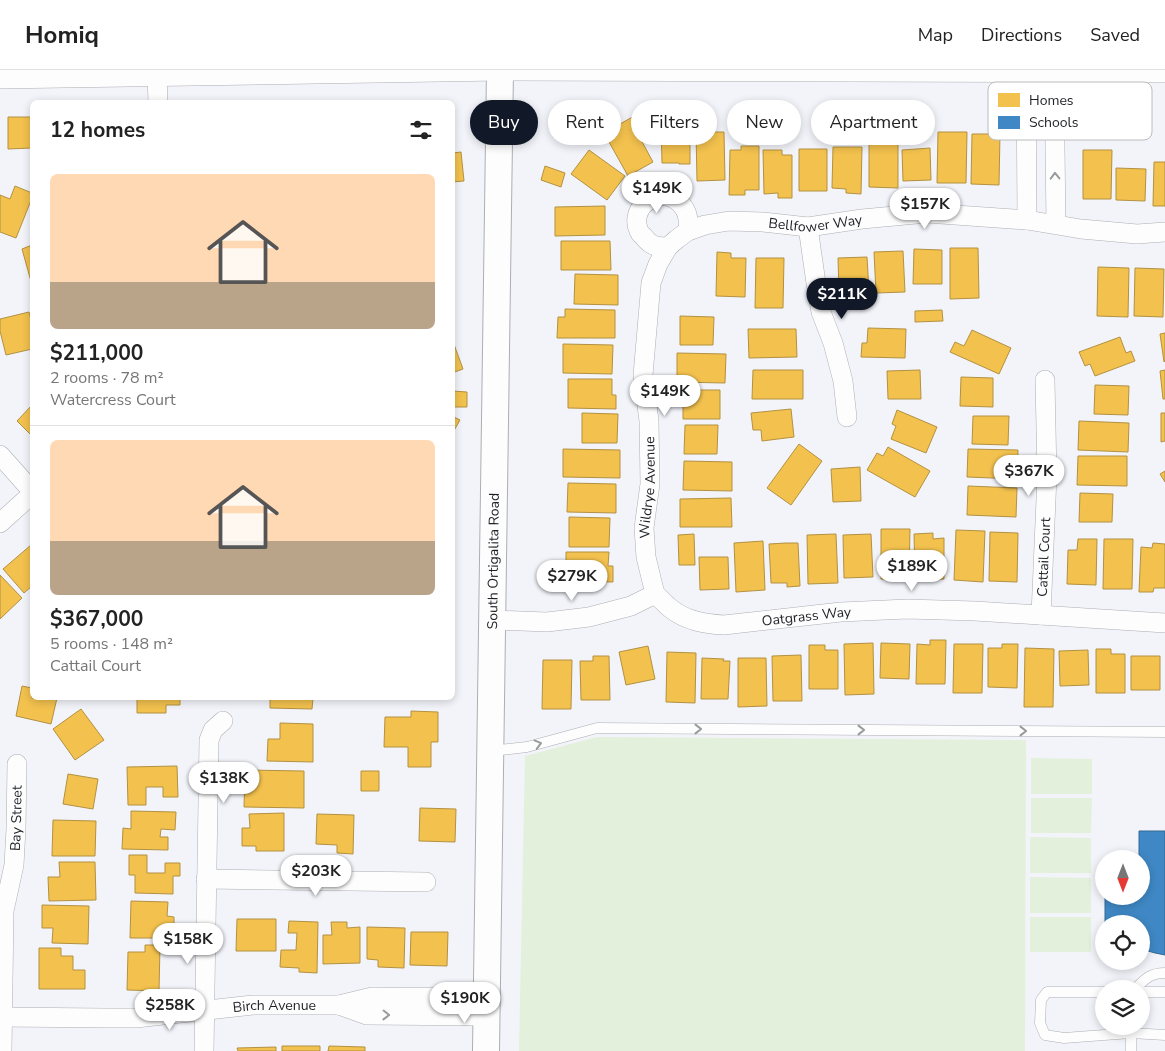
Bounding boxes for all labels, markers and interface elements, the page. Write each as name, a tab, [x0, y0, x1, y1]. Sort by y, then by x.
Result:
text: Homiq	[25, 19, 99, 51]
text: Map	[918, 23, 953, 47]
text: Directions	[981, 23, 1062, 47]
text: Saved	[1090, 23, 1140, 47]
legend	[988, 82, 1152, 140]
text: Homes	[1029, 91, 1074, 110]
chip: Buy	[470, 100, 538, 145]
chip: Rent	[548, 100, 621, 145]
chip: Filters	[631, 100, 717, 145]
chip: New	[727, 100, 801, 145]
chip: Apartment	[811, 100, 935, 145]
text: Schools	[1029, 113, 1079, 132]
text: 12 homes	[50, 116, 145, 144]
icon: filters	[407, 116, 435, 144]
one-way arrow	[1050, 171, 1060, 179]
pin: $149K	[622, 172, 692, 214]
text: $149K	[632, 177, 682, 199]
pin: $157K	[890, 188, 960, 230]
text: $157K	[900, 193, 950, 215]
icon: home	[198, 207, 288, 297]
street label: Bellfower Way	[768, 209, 864, 237]
pin: $211K	[807, 278, 877, 320]
text: $211K	[817, 283, 867, 305]
text: $211,000	[50, 339, 143, 367]
text: 2 rooms · 78 m²	[50, 367, 163, 389]
pin: $149K	[630, 374, 700, 417]
text: $149K	[640, 380, 690, 402]
text: Watercress Court	[50, 389, 176, 411]
street label: Wildrye Avenue	[634, 436, 660, 539]
pin: $367K	[994, 454, 1064, 497]
text: $367K	[1004, 460, 1054, 482]
icon: home	[198, 472, 288, 562]
street label: South Ortigalita Road	[483, 493, 503, 629]
street label: Cattail Court	[1032, 517, 1055, 597]
pin: $189K	[877, 550, 947, 592]
text: $189K	[887, 555, 937, 577]
pin: $279K	[537, 560, 607, 602]
text: $279K	[547, 565, 597, 587]
street label: Oatgrass Way	[761, 602, 852, 630]
text: $367,000	[50, 605, 143, 633]
text: 5 rooms · 148 m²	[50, 633, 173, 655]
text: Cattail Court	[50, 655, 141, 677]
one-way arrow	[695, 723, 703, 734]
one-way arrow	[858, 725, 865, 735]
one-way arrow	[1020, 726, 1028, 736]
one-way arrow	[534, 740, 542, 750]
pin: $138K	[189, 762, 259, 804]
text: $138K	[199, 767, 249, 789]
street label: Bay Street	[5, 785, 26, 852]
north arrow	[1095, 850, 1150, 905]
map controls	[1095, 850, 1150, 1035]
pin: $203K	[281, 854, 351, 897]
text: $203K	[291, 860, 341, 882]
button: locate	[1095, 915, 1150, 970]
pin: $158K	[153, 922, 223, 965]
text: $158K	[163, 928, 213, 950]
button: layers	[1095, 980, 1150, 1035]
pin: $190K	[430, 982, 500, 1024]
text: $190K	[440, 987, 490, 1009]
pin: $258K	[135, 988, 205, 1031]
text: $258K	[145, 994, 195, 1016]
street label: Birch Avenue	[232, 996, 316, 1017]
one-way arrow	[382, 1010, 390, 1020]

